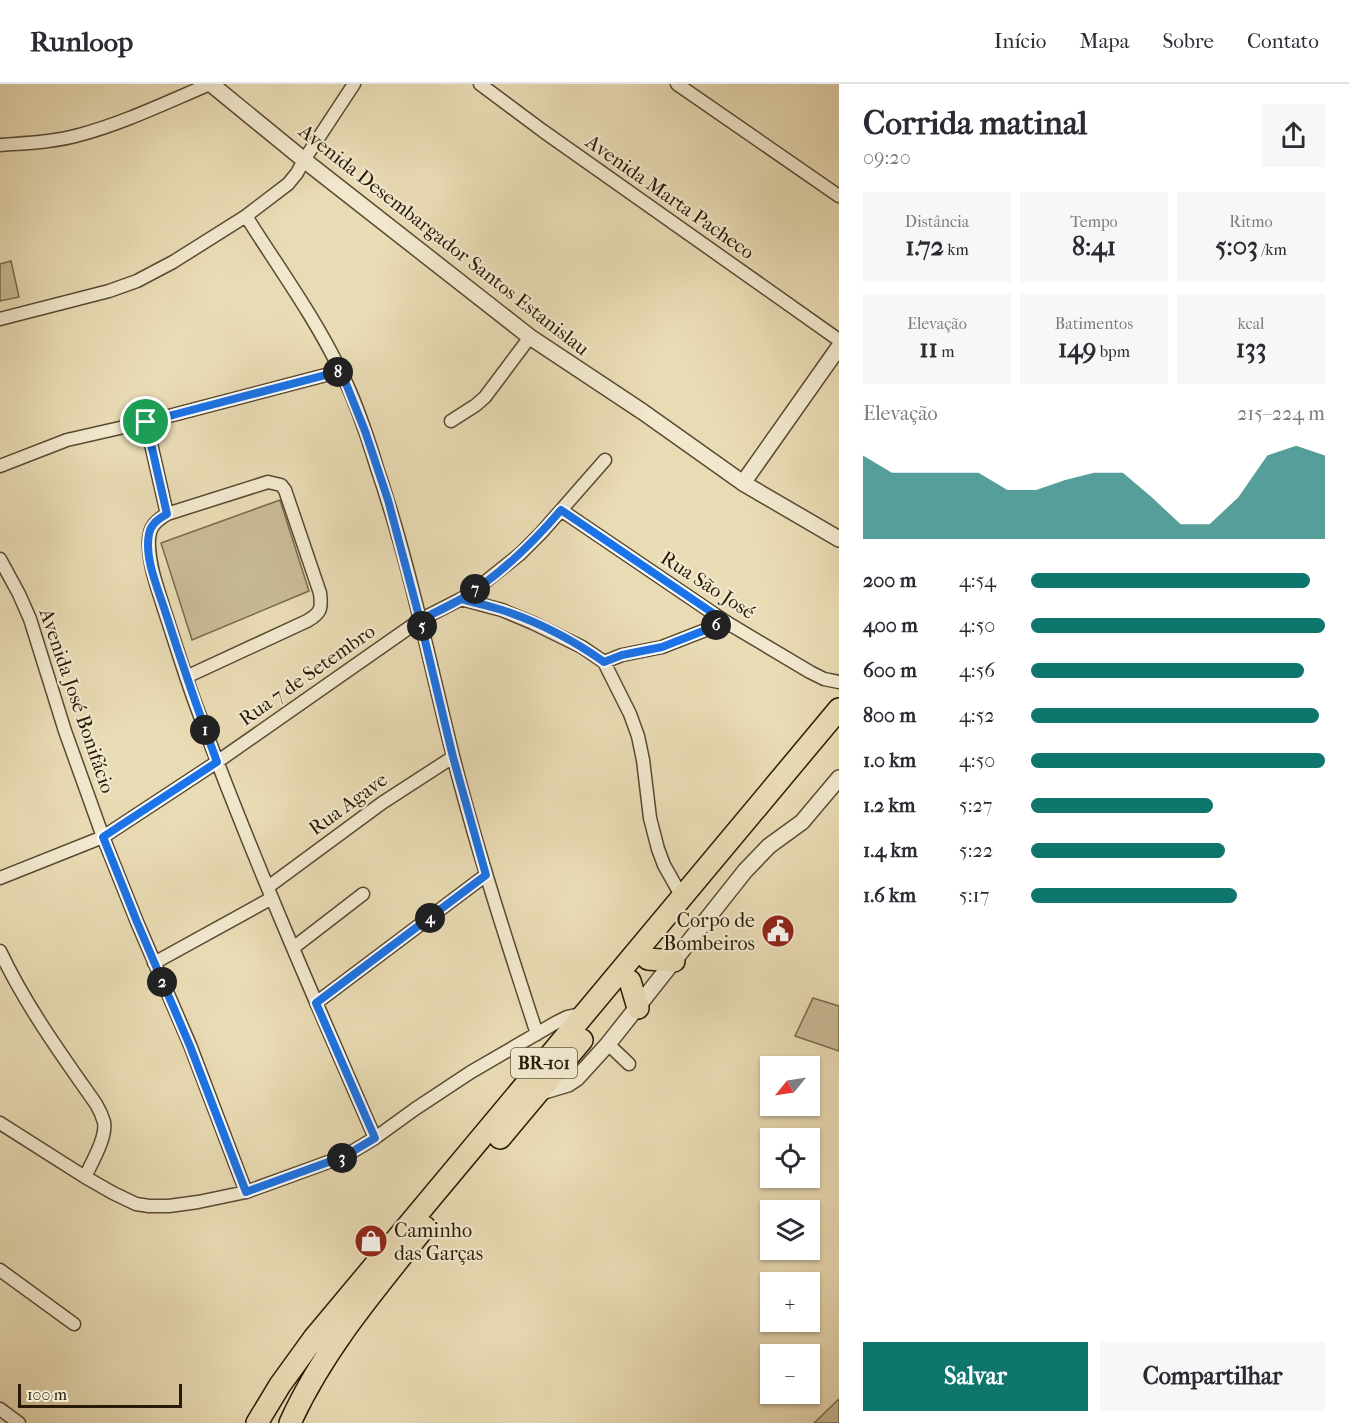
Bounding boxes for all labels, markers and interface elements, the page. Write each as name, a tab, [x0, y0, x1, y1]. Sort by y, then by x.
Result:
text: Runloop	[30, 25, 133, 58]
text: Início	[994, 29, 1046, 53]
text: Mapa	[1079, 29, 1129, 53]
text: Sobre	[1162, 29, 1214, 53]
text: Contato	[1247, 29, 1319, 53]
text: Corrida matinal	[863, 104, 1087, 143]
button: share	[1262, 104, 1325, 167]
street label: Avenida Desembargador Santos Estanislau	[294, 119, 594, 361]
street label: Avenida Marta Pacheco	[580, 129, 759, 264]
text: 09:20	[863, 146, 911, 169]
text: Distância	[905, 212, 969, 231]
text: Tempo	[1070, 212, 1118, 231]
text: Ritmo	[1229, 212, 1273, 231]
text: 1.72	[905, 231, 944, 262]
text: 8:41	[1072, 231, 1116, 262]
text: 5:03	[1215, 231, 1258, 262]
text: km	[944, 240, 969, 259]
text: /km	[1258, 240, 1287, 259]
text: Elevação	[907, 314, 967, 333]
text: Batimentos	[1055, 314, 1133, 333]
text: kcal	[1238, 314, 1264, 333]
text: 11	[919, 333, 938, 364]
text: 149	[1058, 333, 1096, 364]
text: 133	[1236, 333, 1266, 364]
text: m	[938, 342, 955, 361]
text: bpm	[1096, 342, 1130, 361]
pin: 8	[323, 357, 353, 387]
text: 8	[334, 362, 342, 381]
pin	[120, 396, 171, 447]
text: Elevação	[863, 402, 938, 425]
text: 215–224 m	[1237, 402, 1325, 425]
icon: arrive	[129, 405, 162, 438]
street label: Rua São José	[657, 546, 759, 624]
text: 200 m	[863, 569, 916, 592]
text: 4:54	[959, 569, 996, 592]
pin: 7	[460, 574, 490, 604]
text: 7	[471, 579, 479, 598]
street label: Avenida José Bonifácio	[34, 605, 119, 796]
pin: 6	[701, 610, 731, 640]
pin: 5	[407, 611, 437, 641]
text: 400 m	[863, 614, 918, 637]
text: 4:50	[959, 614, 995, 637]
text: 6	[712, 615, 720, 634]
text: 5	[419, 616, 425, 635]
street label: Rua 7 de Setembro	[235, 619, 379, 731]
text: 600 m	[863, 659, 917, 682]
text: 4:56	[959, 659, 995, 682]
text: 800 m	[863, 704, 916, 727]
text: 4:52	[959, 704, 995, 727]
pin: 1	[190, 715, 220, 745]
text: 1	[202, 720, 208, 739]
text: 1.0 km	[863, 749, 916, 772]
text: 4:50	[959, 749, 995, 772]
street label: Rua Agave	[304, 768, 392, 840]
text: 1.2 km	[863, 794, 916, 817]
text: 5:27	[959, 794, 992, 817]
text: 1.4 km	[863, 839, 918, 862]
text: 5:22	[959, 839, 993, 862]
text: 1.6 km	[863, 884, 916, 907]
text: 5:17	[959, 884, 989, 907]
pin: 4	[415, 903, 445, 933]
text: 4	[425, 908, 435, 927]
place label: Corpo de Bombeiros	[663, 909, 755, 955]
public building icon: Corpo de Bombeiros	[760, 913, 796, 949]
pin: 2	[147, 967, 177, 997]
text: 2	[158, 972, 166, 991]
road number: BR-101	[511, 1048, 577, 1078]
north arrow	[760, 1056, 820, 1116]
map controls	[760, 1056, 820, 1404]
button: locate	[760, 1128, 820, 1188]
pin: 3	[327, 1143, 357, 1173]
text: 3	[339, 1148, 345, 1167]
button: layers	[760, 1200, 820, 1260]
place label: Caminho das Garças	[394, 1219, 483, 1265]
shop icon: Caminho das Garças	[353, 1223, 389, 1259]
button: +	[760, 1272, 820, 1332]
button: Salvar	[863, 1342, 1088, 1411]
button: Compartilhar	[1100, 1342, 1325, 1411]
button: −	[760, 1344, 820, 1404]
scale bar	[18, 1381, 182, 1408]
text: 100 m	[27, 1385, 67, 1404]

